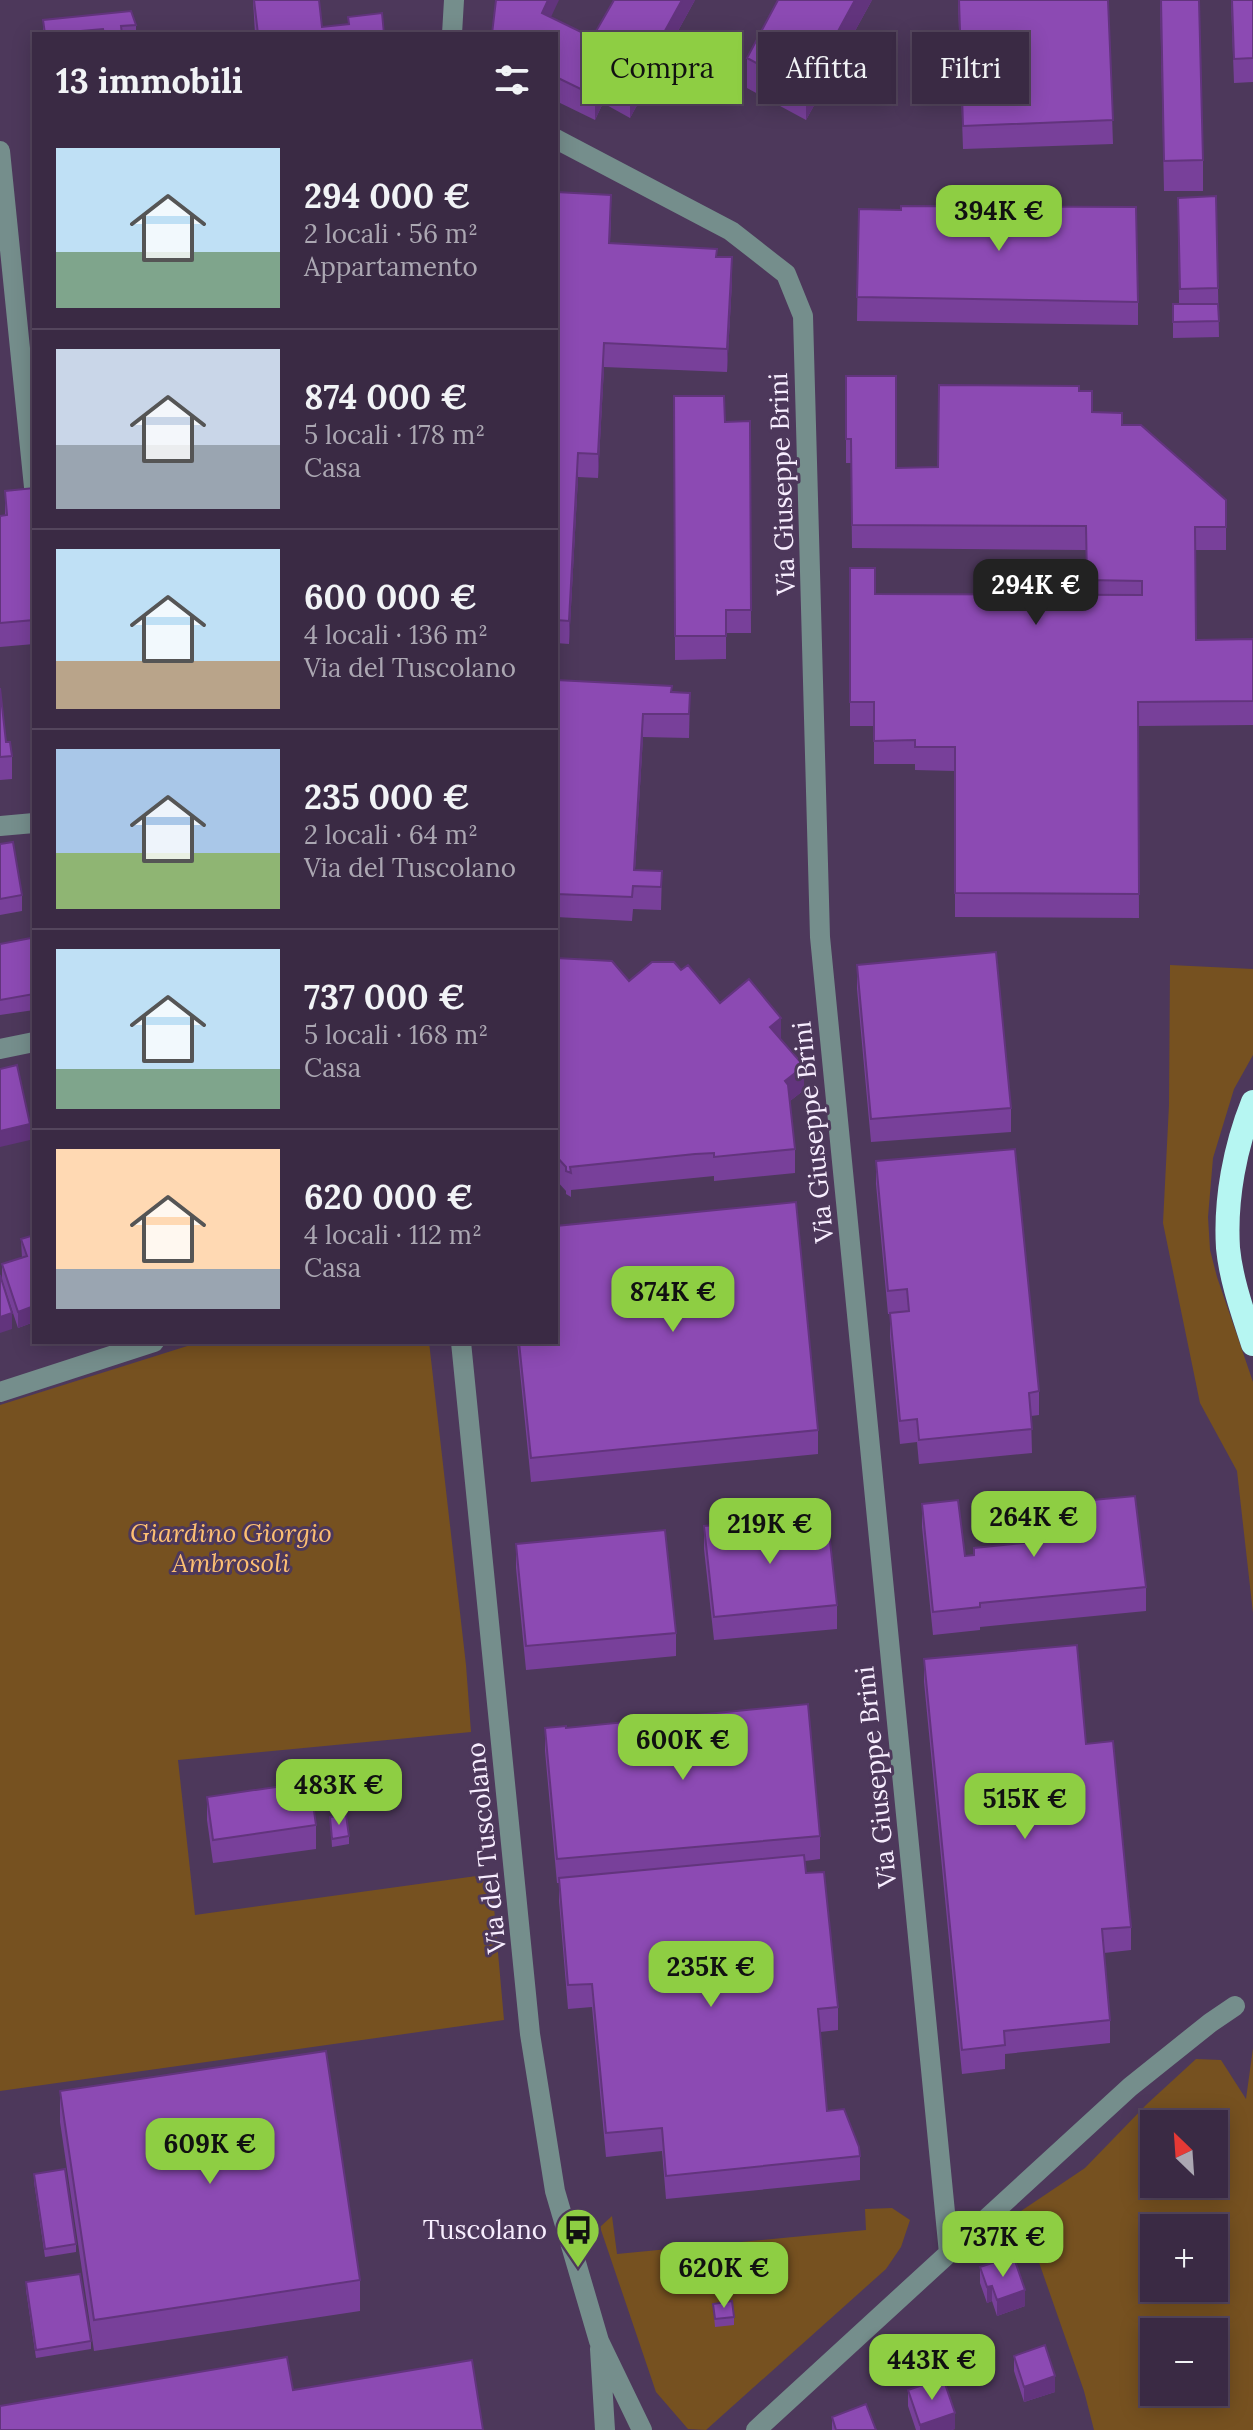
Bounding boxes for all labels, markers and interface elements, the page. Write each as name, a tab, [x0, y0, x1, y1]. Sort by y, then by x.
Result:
chip: Compra	[582, 32, 742, 104]
chip: Affitta	[758, 32, 896, 104]
chip: Filtri	[912, 32, 1029, 104]
icon: filters	[490, 58, 534, 102]
text: 13 immobili	[56, 59, 243, 102]
text: 294 000 €	[304, 174, 471, 217]
icon: home	[120, 180, 216, 276]
pin: 394K €	[934, 185, 1064, 253]
text: 394K €	[954, 194, 1044, 227]
text: 2 locali · 56 m²	[304, 217, 478, 250]
text: Appartamento	[304, 250, 478, 283]
street label: Via Giuseppe Brini	[761, 372, 802, 597]
text: 874 000 €	[304, 375, 468, 418]
icon: home	[120, 381, 216, 477]
text: 5 locali · 178 m²	[304, 418, 485, 451]
text: Casa	[304, 451, 361, 484]
pin: 294K €	[971, 559, 1101, 627]
text: 294K €	[991, 568, 1081, 601]
text: 600 000 €	[304, 575, 477, 618]
icon: home	[120, 581, 216, 677]
text: 4 locali · 136 m²	[304, 618, 488, 651]
text: Via del Tuscolano	[304, 651, 516, 684]
text: 235 000 €	[304, 775, 470, 818]
icon: home	[120, 781, 216, 877]
text: 2 locali · 64 m²	[304, 818, 478, 851]
text: Via del Tuscolano	[304, 851, 516, 884]
text: 737 000 €	[304, 975, 465, 1018]
icon: home	[120, 981, 216, 1077]
text: 5 locali · 168 m²	[304, 1018, 488, 1051]
street label: Via Giuseppe Brini	[784, 1020, 841, 1245]
text: Casa	[304, 1051, 361, 1084]
text: 620 000 €	[304, 1175, 474, 1218]
icon: home	[120, 1181, 216, 1277]
text: 4 locali · 112 m²	[304, 1218, 482, 1251]
text: Casa	[304, 1251, 361, 1284]
pin: 874K €	[608, 1266, 738, 1334]
text: 874K €	[629, 1275, 717, 1308]
pin: 264K €	[969, 1491, 1099, 1559]
pin: 219K €	[705, 1498, 835, 1566]
text: 264K €	[989, 1500, 1079, 1533]
text: 219K €	[727, 1507, 813, 1540]
park label: Giardino Giorgio Ambrosoli	[130, 1516, 332, 1579]
street label: Via Giuseppe Brini	[847, 1665, 904, 1890]
pin: 600K €	[618, 1714, 748, 1782]
text: 600K €	[636, 1723, 730, 1756]
street label: Via del Tuscolano	[458, 1741, 513, 1956]
pin: 483K €	[274, 1759, 404, 1827]
text: 483K €	[294, 1768, 384, 1801]
pin: 515K €	[960, 1773, 1090, 1841]
text: 515K €	[982, 1782, 1068, 1815]
pin: 235K €	[646, 1941, 776, 2009]
text: 235K €	[667, 1950, 755, 1983]
north arrow	[1140, 2110, 1228, 2198]
map controls	[1140, 2110, 1228, 2406]
pin: 609K €	[145, 2118, 275, 2186]
text: 609K €	[164, 2127, 256, 2160]
bus stop icon: Tuscolano	[554, 2206, 602, 2269]
pin: 737K €	[938, 2211, 1068, 2279]
place label: Tuscolano	[423, 2213, 547, 2246]
button: +	[1140, 2214, 1228, 2302]
text: 737K €	[960, 2220, 1046, 2253]
pin: 620K €	[659, 2242, 789, 2310]
text: 620K €	[678, 2251, 770, 2284]
button: −	[1140, 2318, 1228, 2406]
pin: 443K €	[867, 2334, 997, 2402]
text: 443K €	[887, 2343, 977, 2376]

